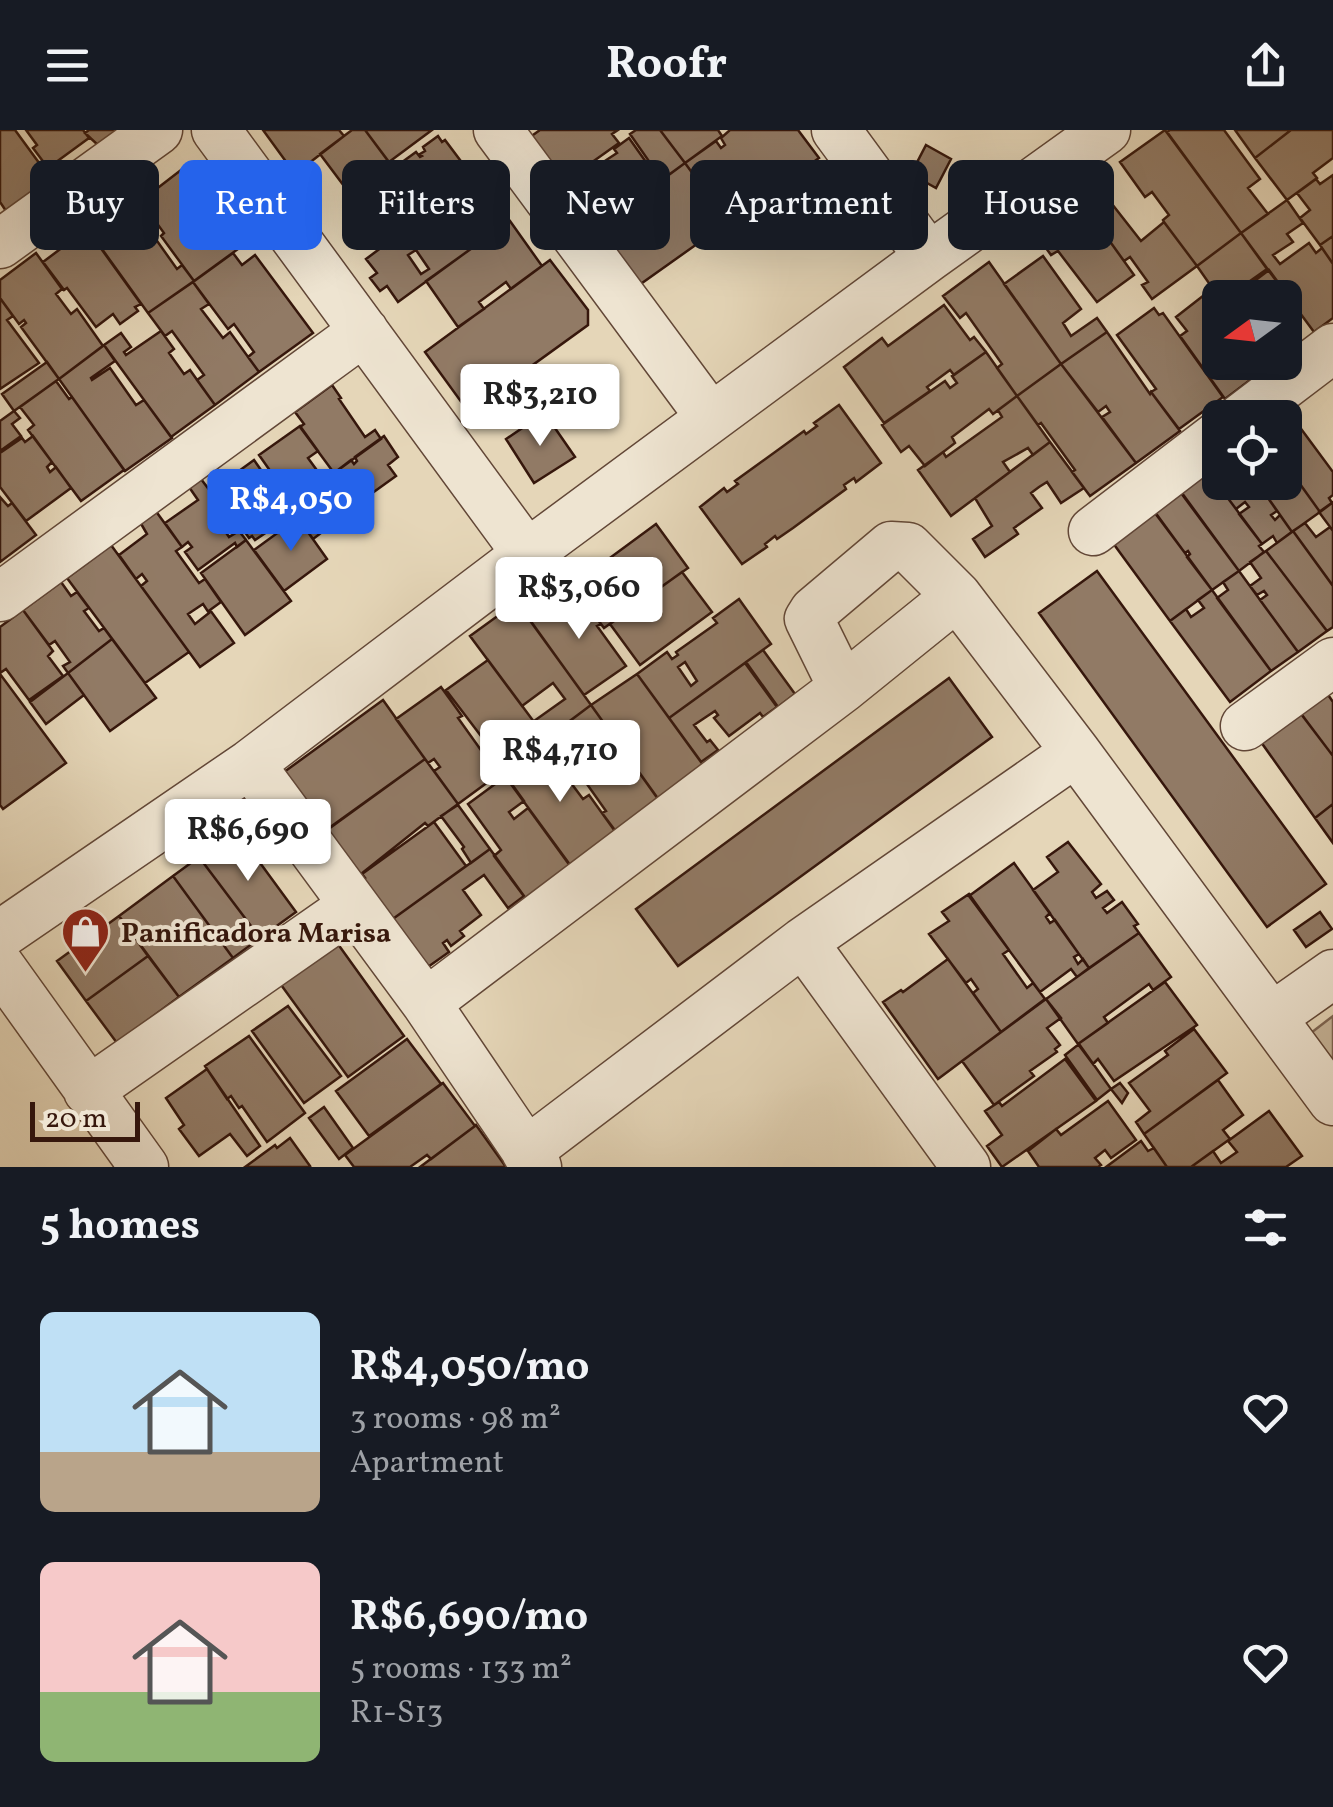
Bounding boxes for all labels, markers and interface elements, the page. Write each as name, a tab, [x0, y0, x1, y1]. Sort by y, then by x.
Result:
text: Roofr	[606, 34, 727, 97]
icon: menu	[40, 38, 95, 93]
icon: share	[1238, 38, 1293, 93]
chip: Buy	[30, 160, 159, 250]
chip: Rent	[179, 160, 322, 250]
chip: Filters	[342, 160, 510, 250]
chip: New	[530, 160, 670, 250]
chip: Apartment	[690, 160, 928, 250]
chip: House	[948, 160, 1114, 250]
north arrow	[1202, 280, 1302, 380]
map controls	[1202, 280, 1302, 500]
pin: R$3,210	[448, 364, 632, 449]
text: R$3,210	[482, 374, 598, 418]
button: locate	[1202, 400, 1302, 500]
pin: R$4,050	[199, 469, 383, 554]
text: R$4,050	[229, 479, 353, 523]
pin: R$3,060	[487, 557, 671, 642]
text: R$3,060	[517, 567, 641, 611]
pin: R$4,710	[468, 720, 652, 805]
text: R$4,710	[502, 730, 618, 774]
pin: R$6,690	[156, 799, 340, 884]
text: R$6,690	[187, 809, 309, 853]
shop icon: Panificadora Marisa	[60, 906, 112, 974]
place label: Panificadora Marisa	[121, 915, 391, 954]
scale bar	[30, 1097, 140, 1141]
text: 20 m	[45, 1100, 107, 1139]
text: 5 homes	[40, 1198, 200, 1257]
icon: filters	[1238, 1200, 1293, 1255]
text: R$4,050/mo	[350, 1339, 589, 1398]
icon: home	[120, 1352, 240, 1472]
icon: heart	[1238, 1385, 1293, 1440]
text: 3 rooms · 98 m²	[350, 1398, 561, 1442]
text: Apartment	[350, 1442, 504, 1486]
text: R$6,690/mo	[350, 1589, 588, 1648]
icon: home	[120, 1602, 240, 1722]
icon: heart	[1238, 1635, 1293, 1690]
text: 5 rooms · 133 m²	[350, 1648, 572, 1692]
text: R1-S13	[350, 1692, 443, 1736]

